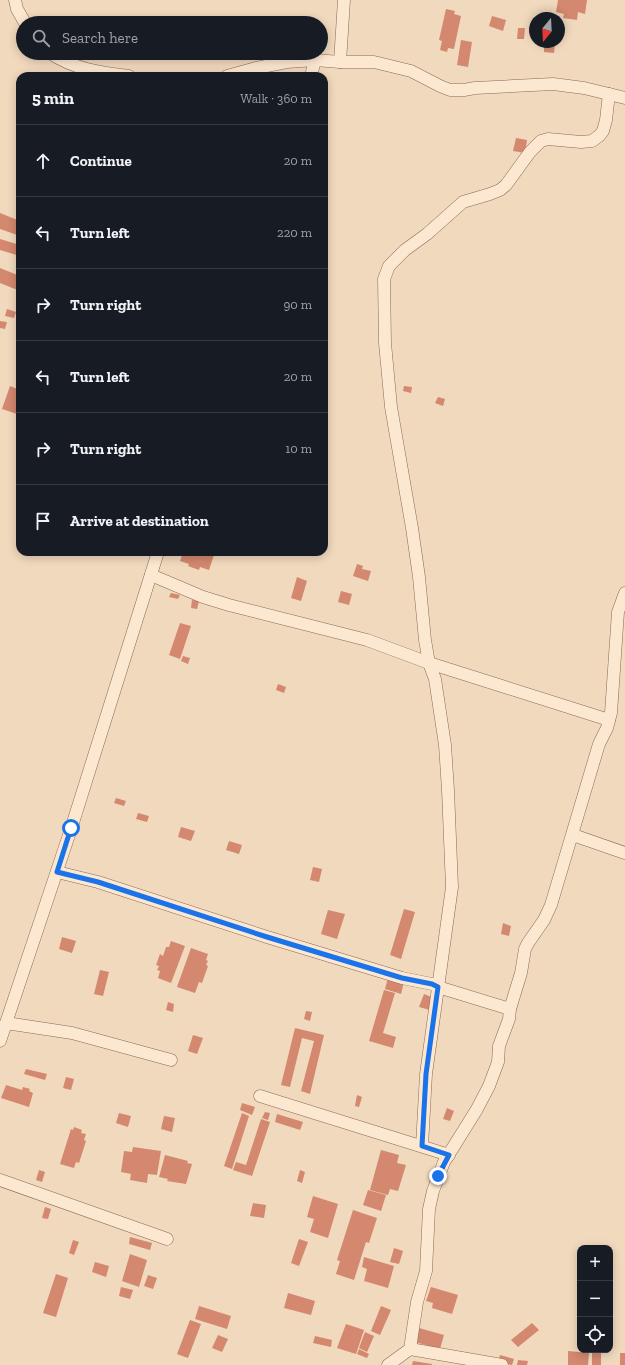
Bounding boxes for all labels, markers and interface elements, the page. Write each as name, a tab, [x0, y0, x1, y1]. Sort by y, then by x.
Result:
north arrow	[529, 12, 565, 48]
search box	[16, 16, 328, 60]
icon: search	[30, 27, 52, 49]
text: Search here	[62, 29, 138, 47]
text: 5 min	[32, 88, 74, 108]
text: Walk · 360 m	[240, 91, 312, 106]
icon: ahead	[32, 150, 54, 172]
text: Continue	[70, 152, 132, 170]
text: 20 m	[284, 153, 312, 168]
icon: left	[32, 222, 54, 244]
text: Turn left	[70, 224, 130, 242]
text: 220 m	[277, 225, 312, 240]
icon: right	[32, 294, 54, 316]
text: Turn right	[70, 296, 141, 314]
text: 90 m	[283, 297, 312, 312]
icon: left	[32, 366, 54, 388]
text: Turn left	[70, 368, 130, 386]
text: 20 m	[284, 369, 312, 384]
icon: right	[32, 438, 54, 460]
text: Turn right	[70, 440, 141, 458]
text: 10 m	[285, 441, 312, 456]
icon: arrive	[32, 510, 54, 532]
text: Arrive at destination	[70, 512, 209, 530]
route start	[62, 819, 80, 837]
route end	[429, 1167, 447, 1185]
map controls	[577, 1245, 613, 1353]
button: +	[577, 1245, 613, 1281]
button: −	[577, 1281, 613, 1317]
button: locate	[577, 1317, 613, 1353]

